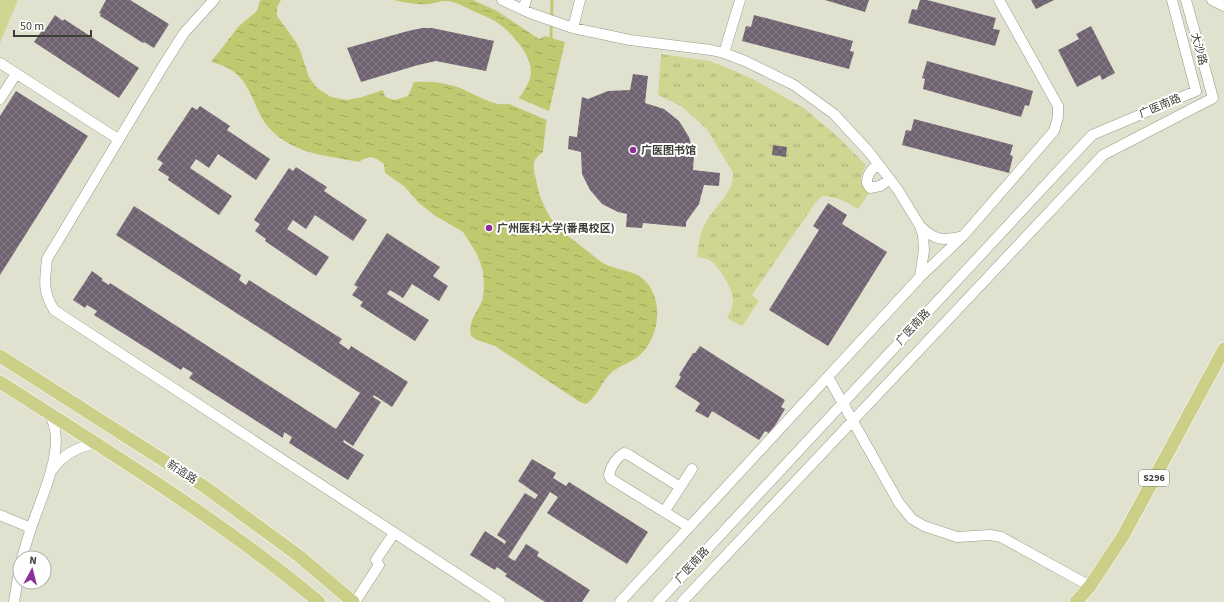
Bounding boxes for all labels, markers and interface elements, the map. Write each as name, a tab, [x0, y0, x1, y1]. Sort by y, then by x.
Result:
scale bar	[14, 12, 91, 38]
text: 50 m	[20, 18, 44, 35]
street label: 大沙路	[1187, 31, 1211, 67]
street label: 广医南路	[1137, 91, 1183, 121]
place label: 广医图书馆	[641, 143, 696, 158]
marker: 广医图书馆	[628, 145, 638, 155]
place label: 广州医科大学(番禺校区)	[497, 221, 615, 236]
marker: 广州医科大学(番禺校区)	[484, 223, 494, 233]
street label: 广医南路	[893, 306, 933, 348]
street label: 新造路	[164, 457, 200, 487]
road number: S296	[1139, 470, 1169, 486]
street label: 广医南路	[672, 544, 712, 586]
north arrow	[12, 550, 52, 590]
text: N	[29, 553, 38, 568]

